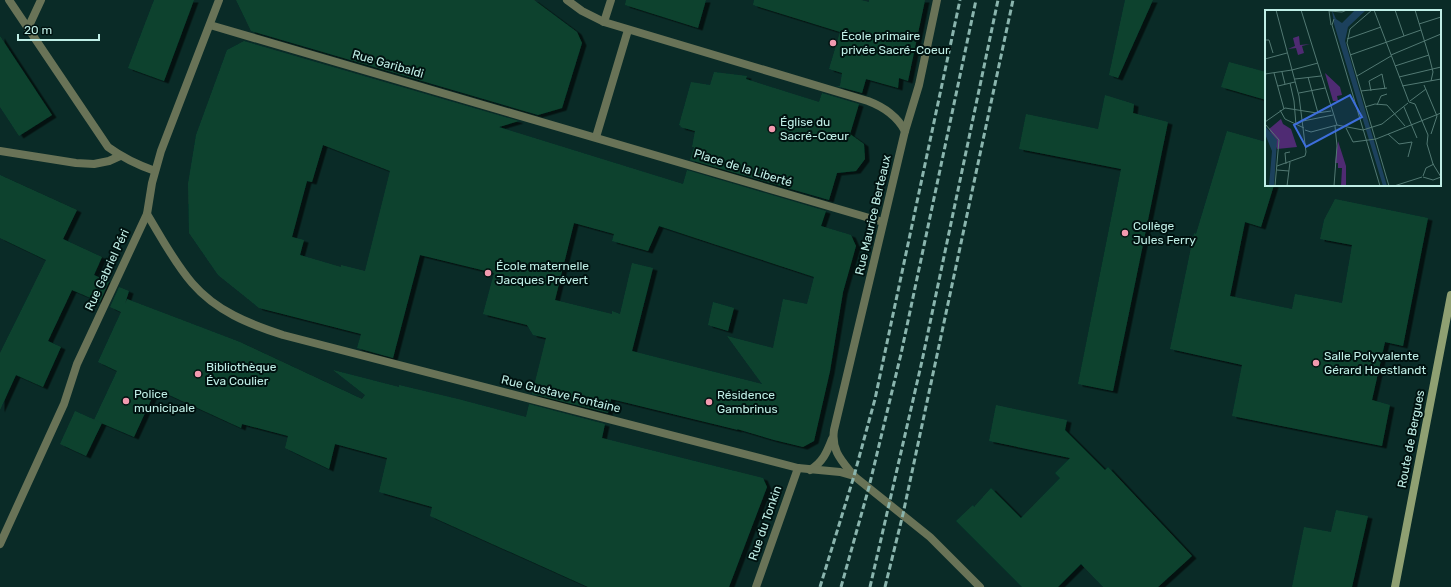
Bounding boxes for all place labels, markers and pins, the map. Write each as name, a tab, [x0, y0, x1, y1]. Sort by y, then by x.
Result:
place label: École primaire privée Sacré-Coeur	[841, 29, 950, 57]
marker: École primaire privée Sacré-Coeur	[828, 38, 838, 48]
place label: Église du Sacré-Cœur	[780, 115, 849, 143]
marker: Église du Sacré-Cœur	[767, 124, 777, 134]
place label: Collège Jules Ferry	[1133, 219, 1196, 247]
marker: Collège Jules Ferry	[1120, 228, 1130, 238]
place label: École maternelle Jacques Prévert	[496, 259, 589, 287]
marker: École maternelle Jacques Prévert	[483, 268, 493, 278]
place label: Salle Polyvalente Gérard Hoestlandt	[1324, 349, 1426, 377]
marker: Salle Polyvalente Gérard Hoestlandt	[1311, 358, 1321, 368]
place label: Bibliothèque Éva Coulier	[206, 360, 277, 388]
marker: Bibliothèque Éva Coulier	[193, 369, 203, 379]
place label: Police municipale	[134, 387, 195, 415]
place label: Résidence Gambrinus	[717, 388, 778, 416]
marker: Police municipale	[121, 396, 131, 406]
marker: Résidence Gambrinus	[704, 397, 714, 407]

